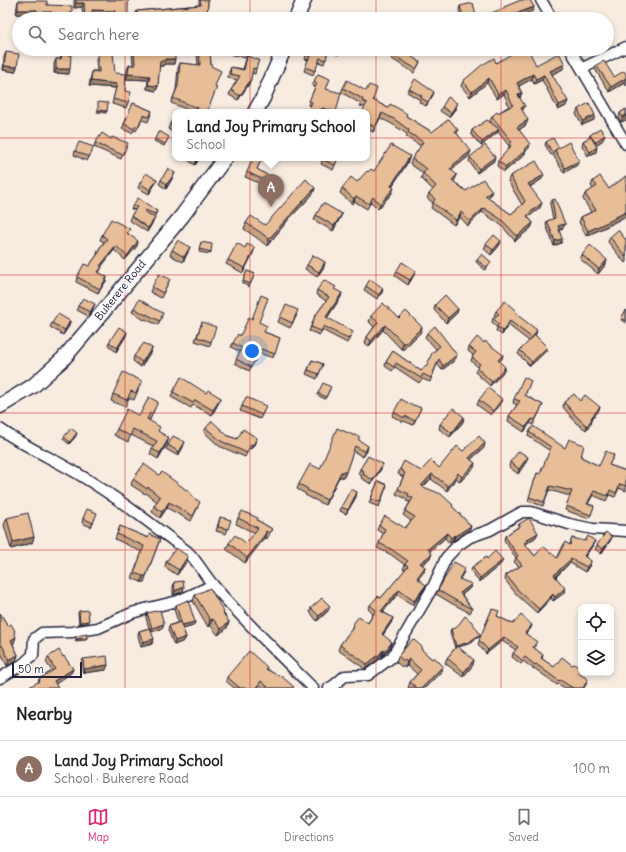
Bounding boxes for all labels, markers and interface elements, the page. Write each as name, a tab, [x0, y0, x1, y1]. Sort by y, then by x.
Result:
search box	[12, 12, 614, 56]
icon: search	[26, 23, 48, 45]
text: Search here	[58, 25, 139, 44]
popup	[172, 109, 370, 161]
text: Land Joy Primary School	[186, 117, 356, 136]
text: School	[186, 136, 225, 153]
pin: A	[258, 174, 284, 207]
street label: Bukerere Road	[91, 257, 149, 323]
your location	[242, 341, 262, 361]
map controls	[578, 604, 614, 676]
button: locate	[578, 604, 614, 640]
button: layers	[578, 640, 614, 676]
scale bar	[12, 660, 82, 679]
text: 50 m	[18, 662, 44, 676]
text: Nearby	[16, 703, 72, 725]
text: Land Joy Primary School	[54, 751, 223, 770]
text: A	[25, 760, 33, 777]
text: 100 m	[573, 760, 610, 777]
text: School · Bukerere Road	[54, 770, 189, 787]
tab: Map	[87, 806, 109, 844]
tab: Directions	[284, 806, 334, 844]
tab: Saved	[508, 806, 539, 844]

